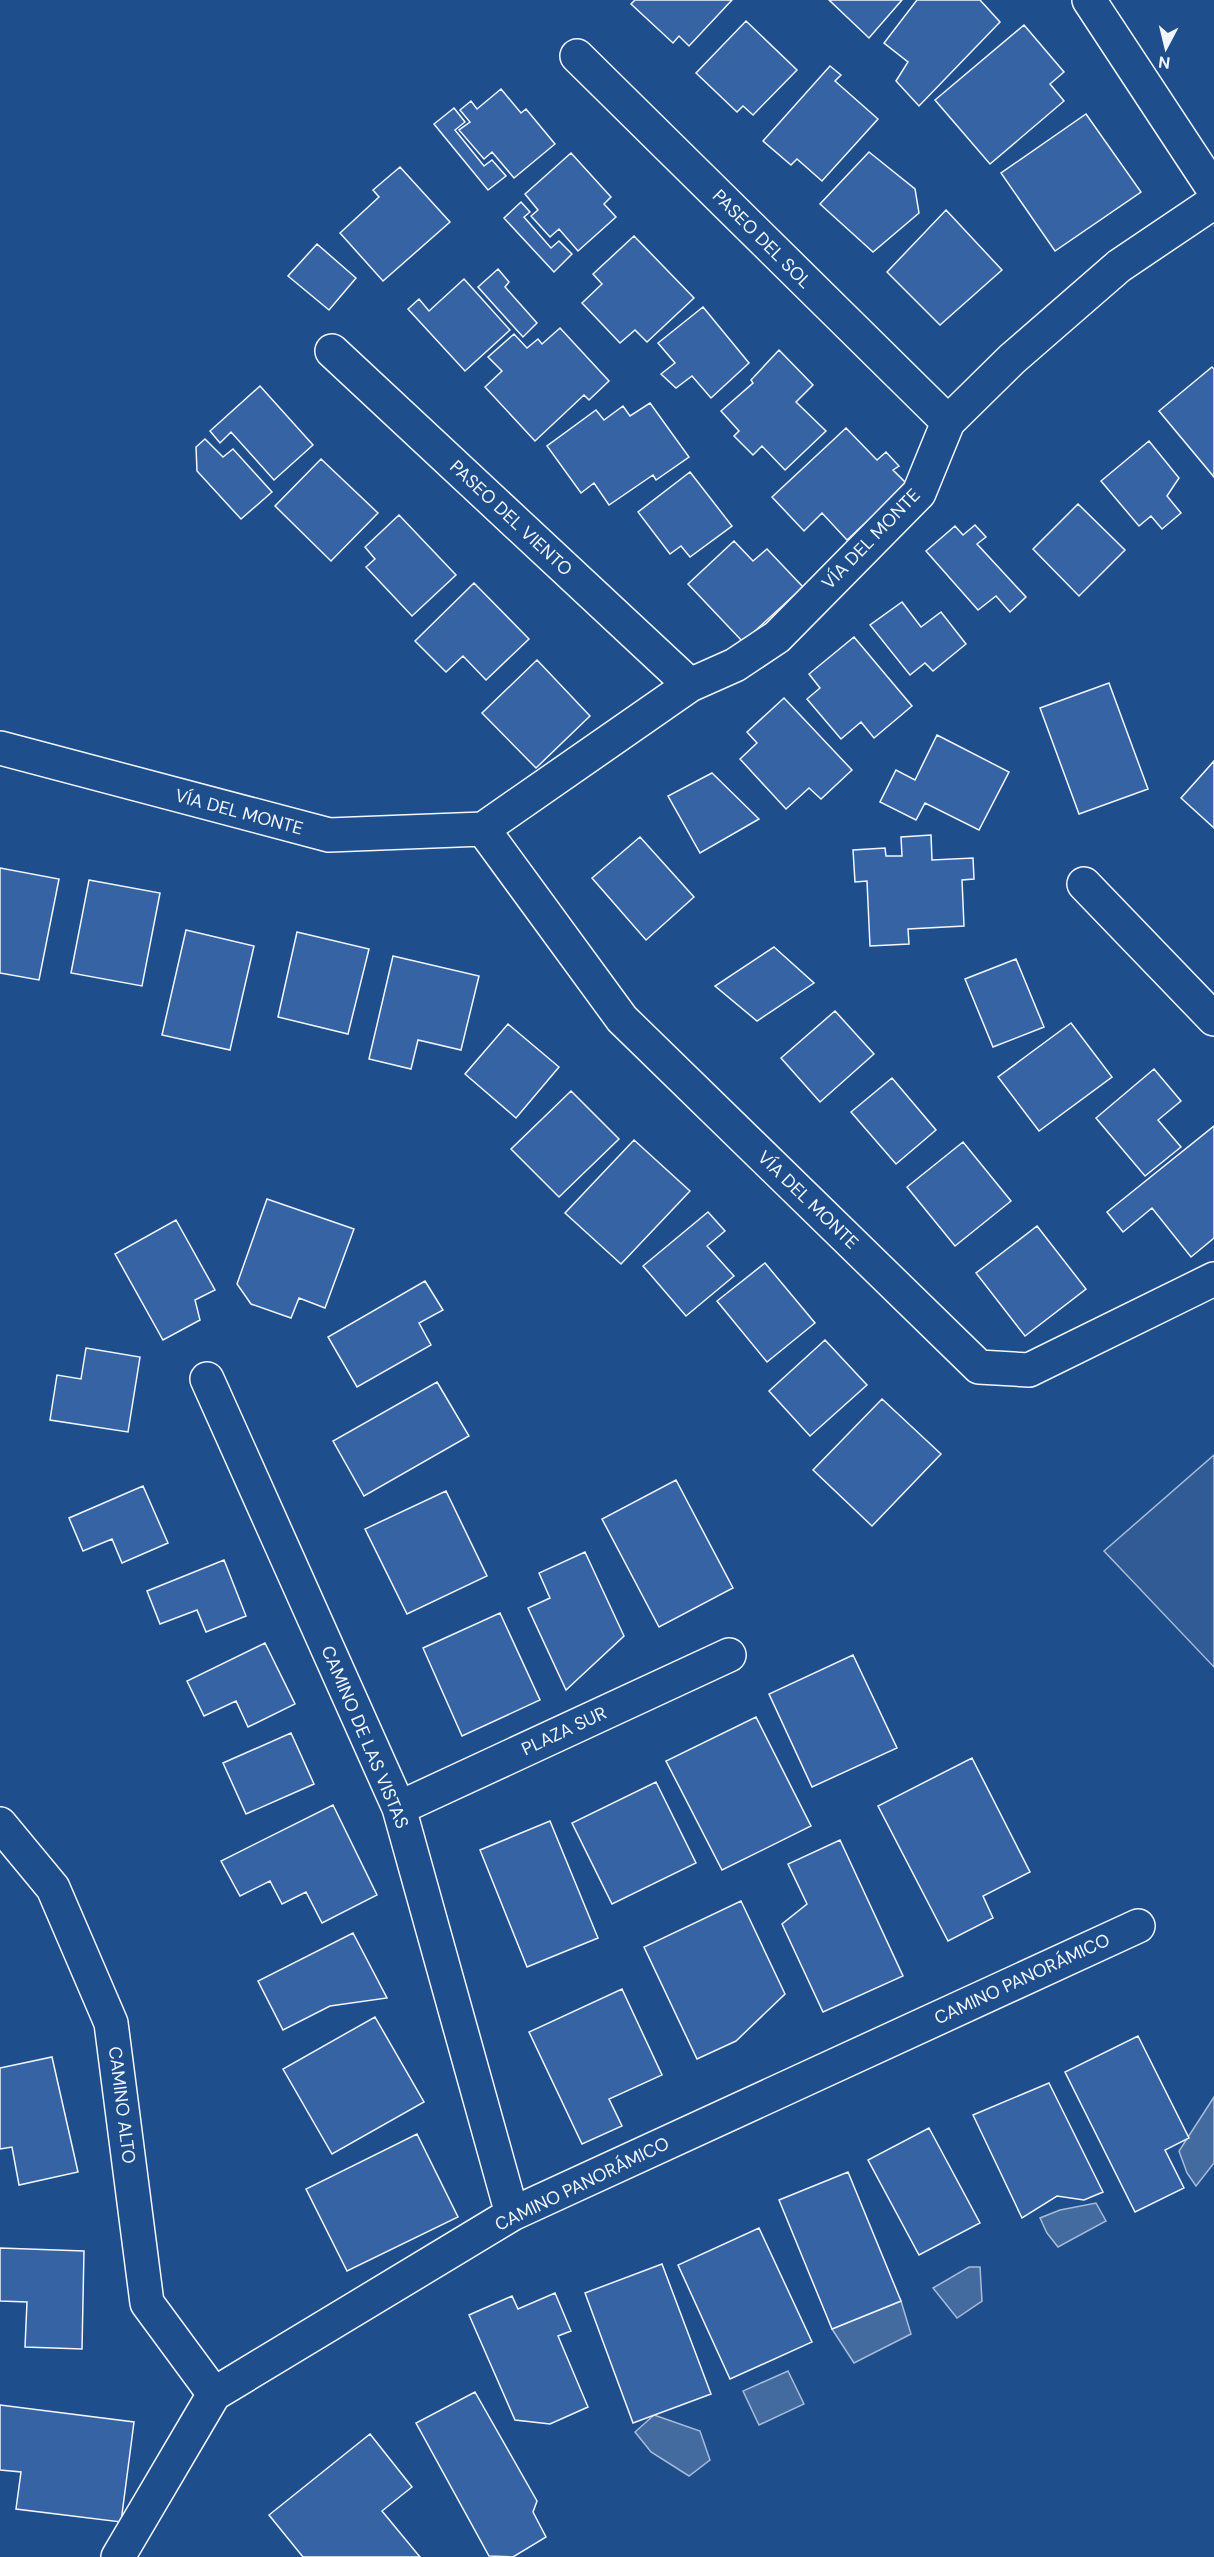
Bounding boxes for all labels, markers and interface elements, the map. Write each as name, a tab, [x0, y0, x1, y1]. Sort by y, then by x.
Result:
north arrow	[1136, 18, 1196, 78]
text: N	[1157, 51, 1171, 74]
street label: PASEO DEL SOL	[707, 184, 817, 294]
street label: PASEO DEL VIENTO	[445, 455, 577, 581]
street label: VÍA DEL MONTE	[817, 483, 925, 595]
street label: VÍA DEL MONTE	[172, 783, 306, 841]
street label: VÍA DEL MONTE	[752, 1146, 864, 1254]
street label: CAMINO DE LAS VISTAS	[316, 1642, 414, 1832]
street label: PLAZA SUR	[518, 1701, 610, 1761]
street label: CAMINO PANORÁMICO	[930, 1928, 1114, 2030]
street label: CAMINO ALTO	[103, 2045, 141, 2165]
street label: CAMINO PANORÁMICO	[491, 2131, 673, 2237]

